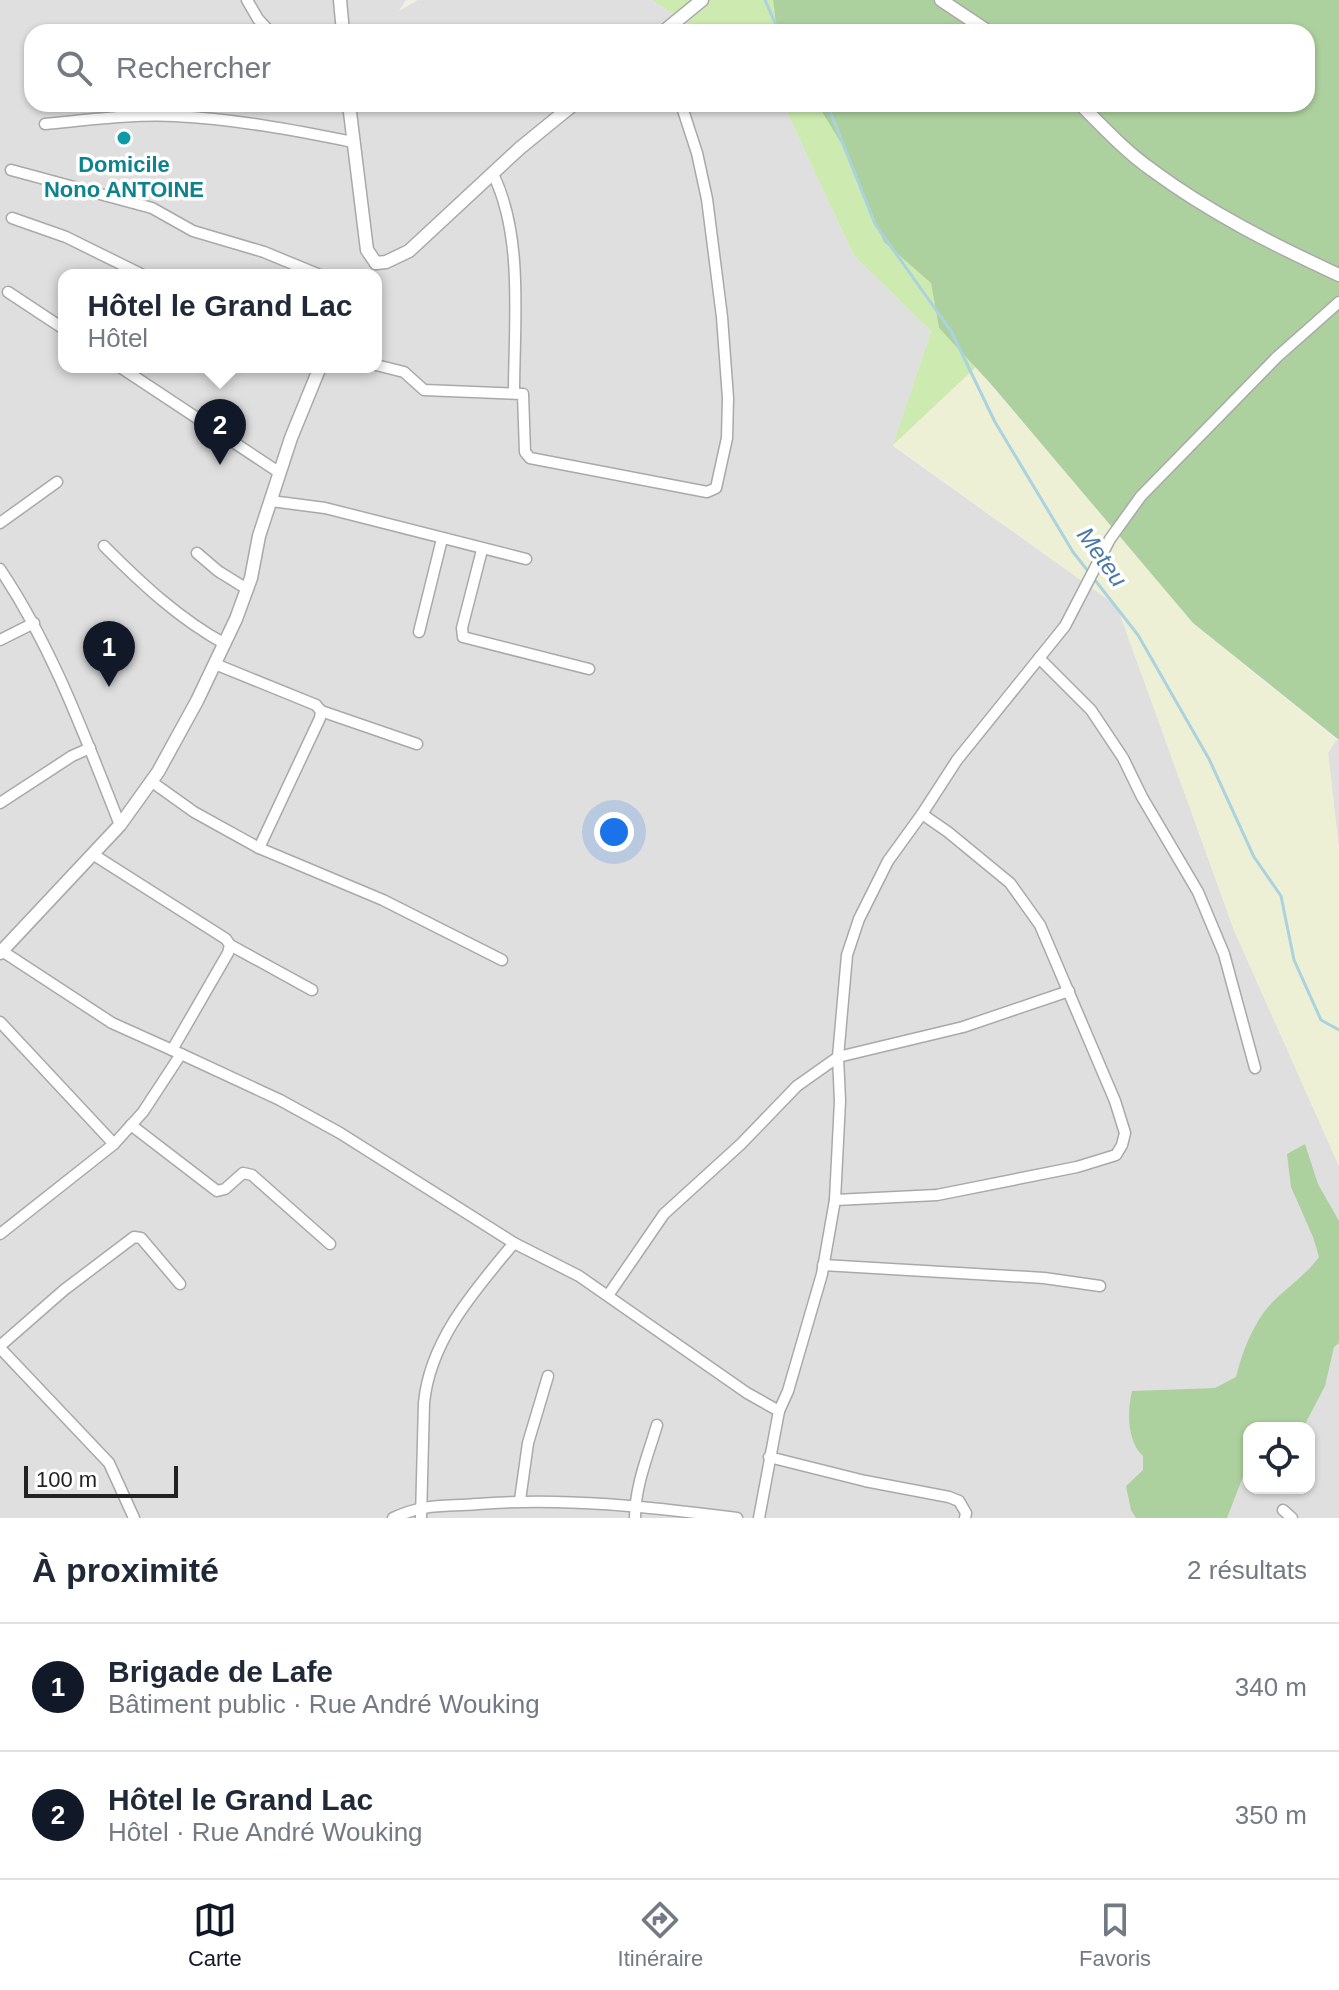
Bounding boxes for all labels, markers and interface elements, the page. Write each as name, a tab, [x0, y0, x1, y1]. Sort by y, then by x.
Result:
search box	[24, 24, 1315, 112]
icon: search	[52, 46, 96, 90]
text: Rechercher	[116, 51, 271, 84]
marker: Domicile Nono ANTOINE	[115, 129, 133, 147]
place label: Domicile Nono ANTOINE	[44, 152, 204, 202]
popup	[58, 269, 382, 373]
text: Hôtel le Grand Lac	[87, 289, 353, 322]
text: Hôtel	[87, 323, 148, 353]
pin: 2	[194, 399, 246, 465]
water label: Meteu	[1072, 522, 1133, 592]
pin: 1	[83, 621, 135, 687]
your location	[594, 812, 634, 852]
map controls	[1243, 1422, 1315, 1494]
button: locate	[1243, 1422, 1315, 1494]
scale bar	[24, 1462, 178, 1498]
text: 100 m	[36, 1467, 97, 1492]
text: À proximité	[32, 1551, 219, 1589]
text: 2 résultats	[1187, 1555, 1307, 1585]
text: Brigade de Lafe	[108, 1655, 333, 1688]
text: 1	[51, 1672, 65, 1702]
text: 340 m	[1235, 1672, 1307, 1702]
text: Bâtiment public · Rue André Wouking	[108, 1689, 540, 1719]
text: Hôtel le Grand Lac	[108, 1783, 373, 1816]
text: 2	[51, 1800, 65, 1830]
text: 350 m	[1235, 1800, 1307, 1830]
text: Hôtel · Rue André Wouking	[108, 1817, 423, 1847]
tab: Carte	[188, 1898, 242, 1972]
tab: Itinéraire	[618, 1898, 703, 1972]
tab: Favoris	[1079, 1898, 1151, 1972]

